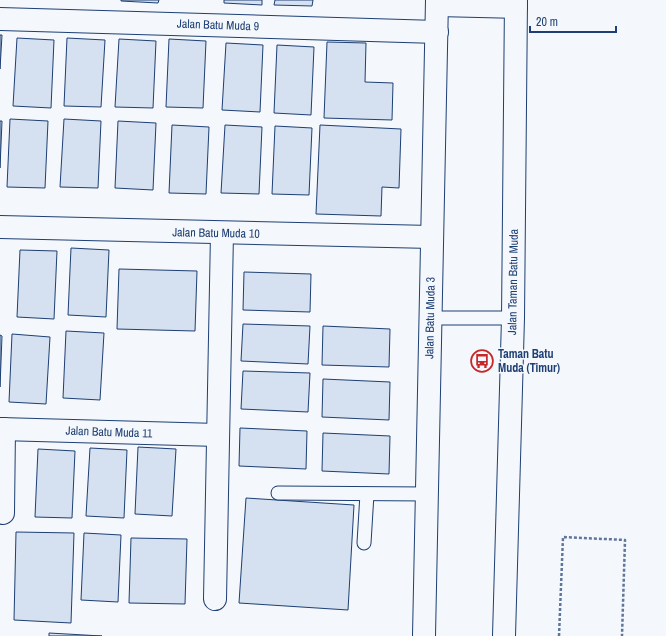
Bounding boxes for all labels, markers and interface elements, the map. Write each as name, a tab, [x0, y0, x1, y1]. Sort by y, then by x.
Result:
scale bar	[530, 8, 616, 34]
text: 20 m	[536, 14, 558, 30]
street label: Jalan Batu Muda 9	[177, 16, 259, 34]
street label: Jalan Batu Muda 10	[172, 224, 260, 242]
street label: Jalan Taman Batu Muda	[504, 228, 522, 335]
street label: Jalan Batu Muda 3	[421, 277, 439, 359]
place label: Taman Batu Muda (Timur)	[498, 346, 560, 376]
bus stop icon: Taman Batu Muda (Timur)	[469, 348, 495, 374]
street label: Jalan Batu Muda 11	[65, 422, 153, 442]

